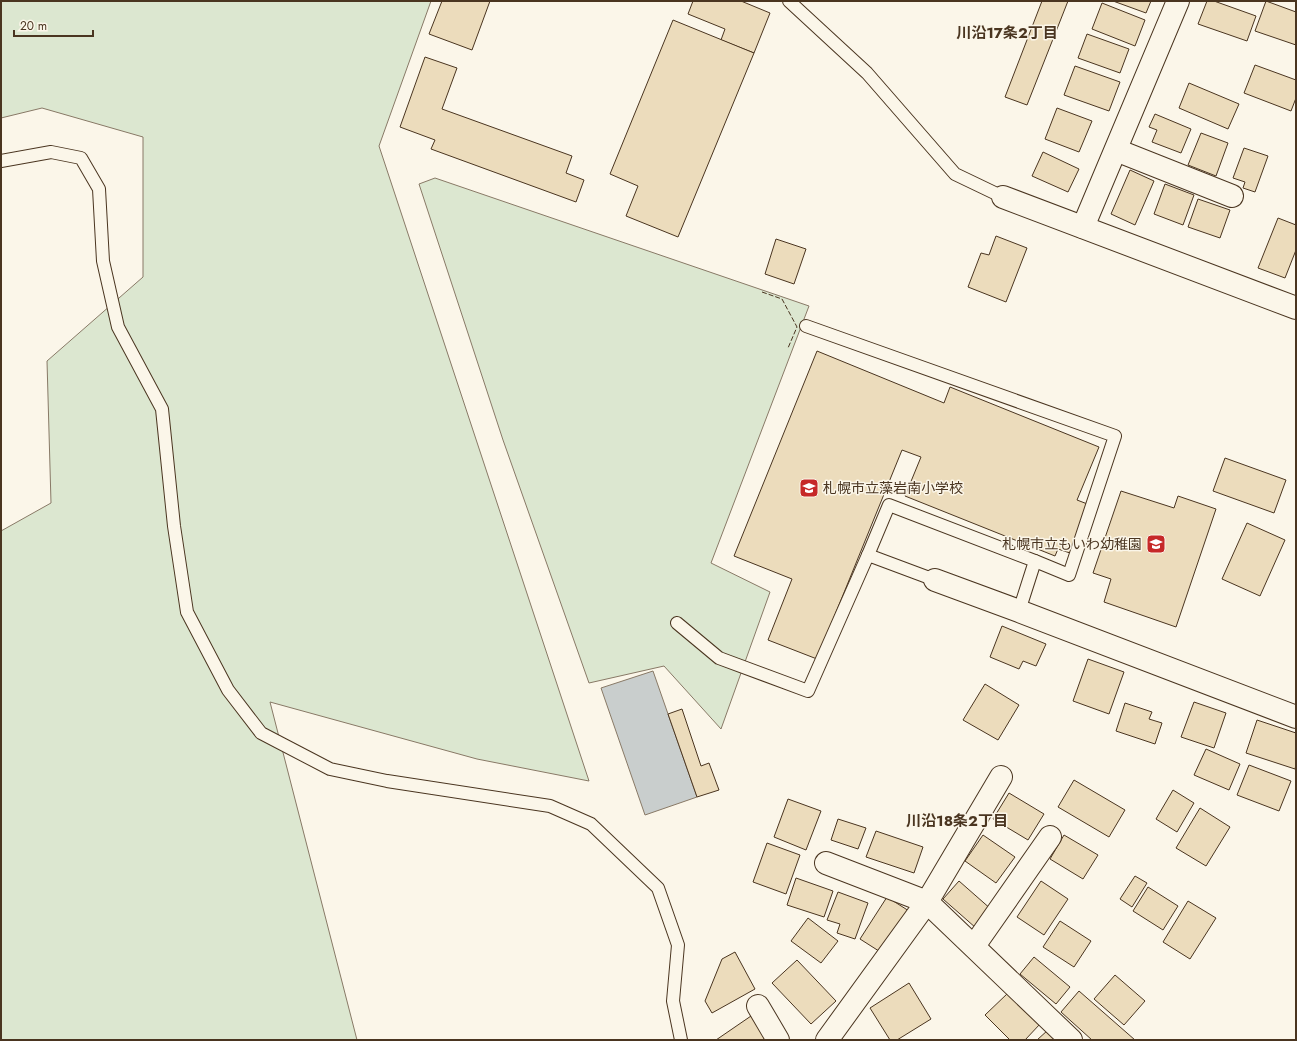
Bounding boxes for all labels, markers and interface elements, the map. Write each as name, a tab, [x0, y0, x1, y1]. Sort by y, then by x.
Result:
scale bar	[14, 12, 93, 38]
text: 20 m	[20, 17, 47, 35]
district label: 川沿17条2丁目	[956, 22, 1058, 44]
school or university icon: 札幌市立藻岩南小学校	[798, 477, 820, 499]
place label: 札幌市立藻岩南小学校	[823, 478, 963, 498]
school or university icon: 札幌市立もいわ幼稚園	[1145, 533, 1167, 555]
place label: 札幌市立もいわ幼稚園	[1002, 534, 1142, 554]
district label: 川沿18条2丁目	[906, 810, 1008, 832]

